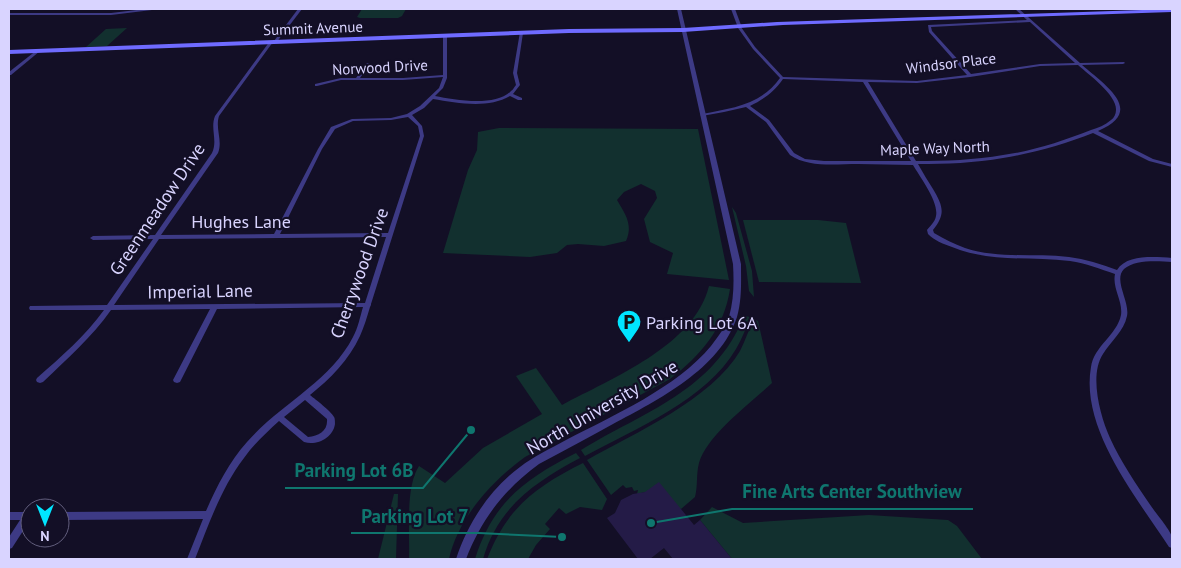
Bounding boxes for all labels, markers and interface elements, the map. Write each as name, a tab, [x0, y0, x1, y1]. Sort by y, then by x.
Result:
street label: Summit Avenue	[263, 17, 363, 39]
street label: Windsor Place	[905, 48, 997, 78]
street label: Norwood Drive	[332, 55, 428, 79]
street label: Maple Way North	[880, 137, 990, 159]
street label: Greenmeadow Drive	[104, 138, 210, 280]
street label: Cherrywood Drive	[325, 205, 393, 341]
street label: Hughes Lane	[191, 210, 291, 233]
street label: Imperial Lane	[147, 279, 253, 303]
parking icon: Parking Lot 6A	[616, 309, 642, 343]
place label: Parking Lot 6A	[646, 311, 758, 334]
street label: North University Drive	[522, 354, 682, 460]
callout: Parking Lot 6B	[285, 454, 423, 488]
text: Parking Lot 6B	[295, 458, 413, 482]
callout: Fine Arts Center Southview	[732, 475, 973, 509]
text: Fine Arts Center Southview	[742, 479, 962, 503]
north arrow	[20, 498, 70, 548]
callout: Parking Lot 7	[351, 499, 479, 533]
text: Parking Lot 7	[361, 504, 469, 528]
text: N	[40, 527, 50, 545]

